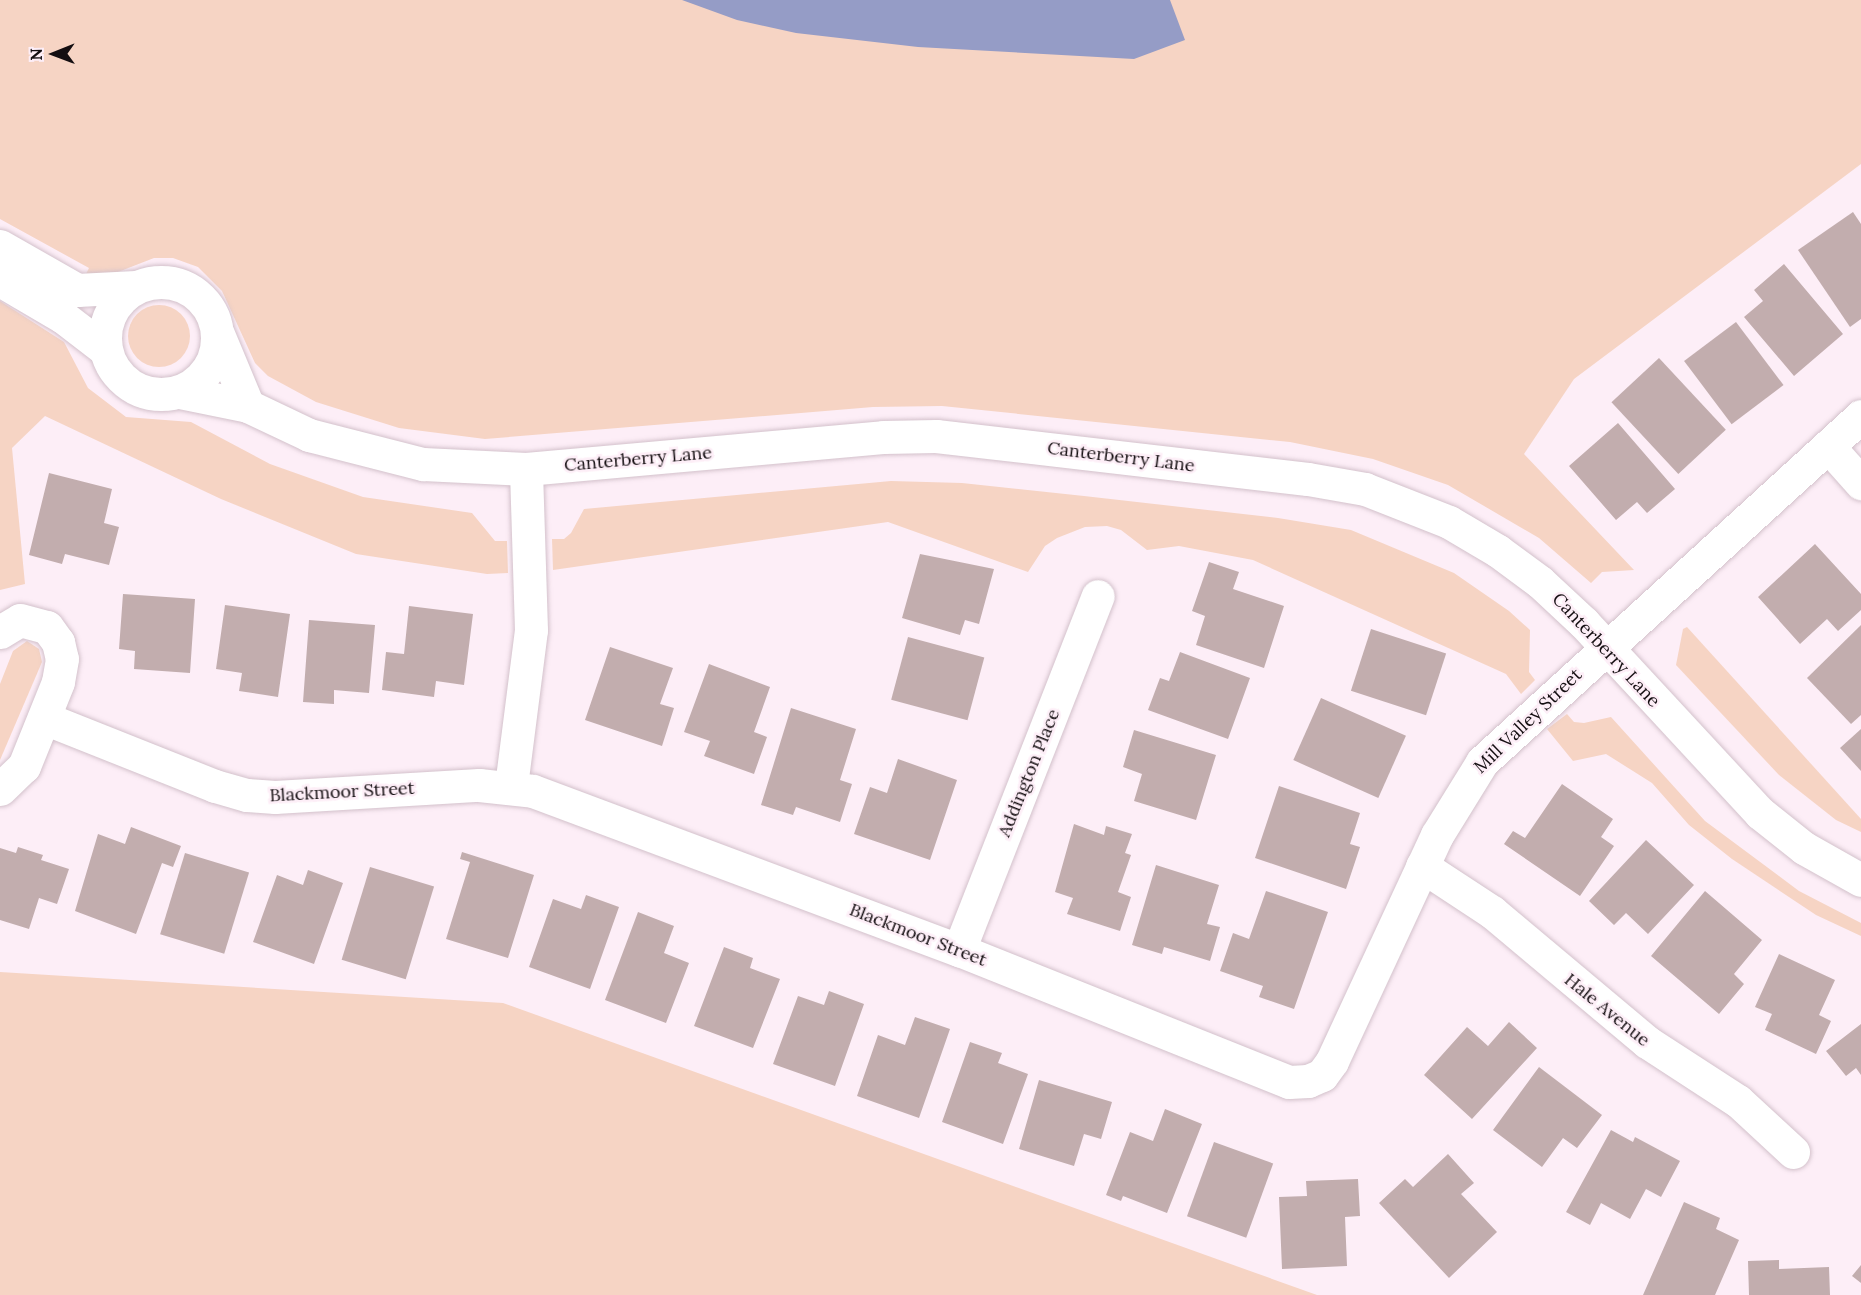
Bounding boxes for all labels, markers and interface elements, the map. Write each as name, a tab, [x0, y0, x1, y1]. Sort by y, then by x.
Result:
north arrow	[24, 24, 84, 84]
text: N	[26, 48, 46, 61]
street label: Canterberry Lane	[1046, 437, 1196, 477]
street label: Canterberry Lane	[563, 442, 713, 476]
street label: Canterberry Lane	[1548, 588, 1664, 712]
street label: Mill Valley Street	[1470, 664, 1586, 778]
street label: Addington Place	[993, 706, 1065, 840]
street label: Blackmoor Street	[269, 777, 415, 807]
street label: Blackmoor Street	[846, 899, 990, 971]
street label: Hale Avenue	[1560, 969, 1654, 1051]

